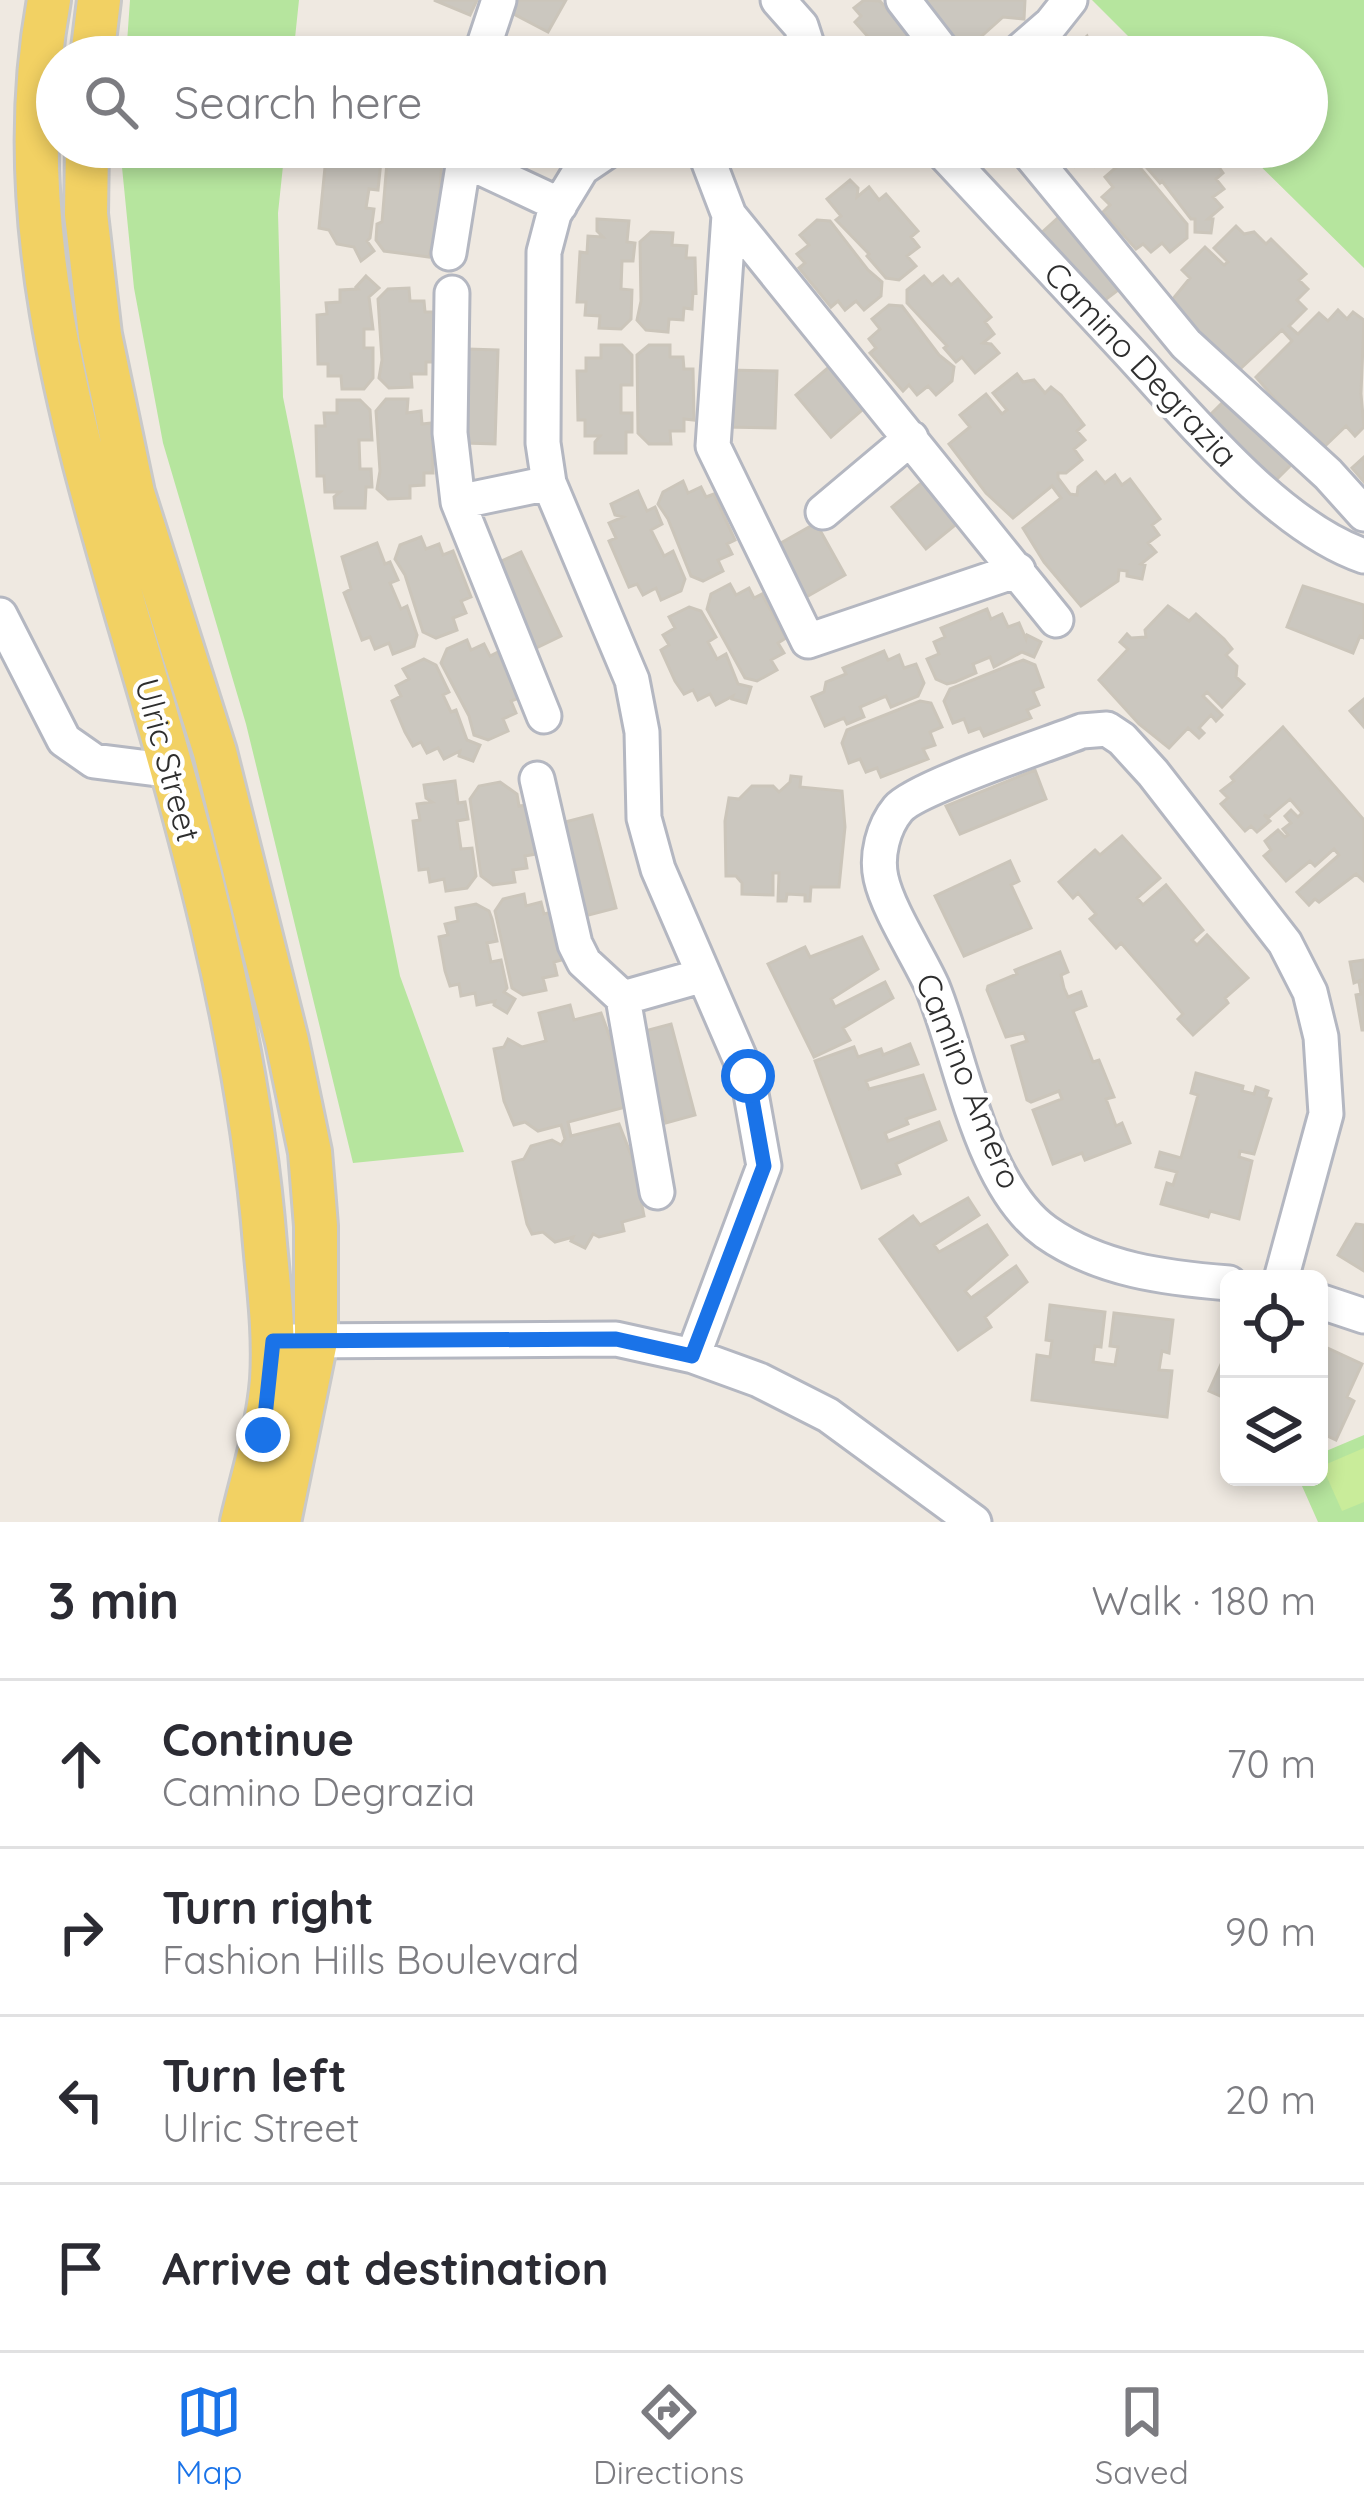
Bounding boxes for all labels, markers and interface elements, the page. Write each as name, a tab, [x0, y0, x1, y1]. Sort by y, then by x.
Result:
search box	[36, 36, 1328, 168]
icon: search	[78, 69, 144, 135]
text: Search here	[174, 74, 422, 130]
street label: Camino Degrazia	[1036, 253, 1247, 475]
street label: Ulric Street	[127, 674, 210, 846]
street label: Camino Amero	[908, 967, 1031, 1195]
route start	[721, 1049, 775, 1103]
map controls	[1220, 1270, 1328, 1486]
button: locate	[1220, 1270, 1328, 1378]
button: layers	[1220, 1378, 1328, 1486]
route end	[236, 1408, 290, 1462]
text: 3 min	[48, 1568, 179, 1632]
text: Walk · 180 m	[1091, 1576, 1316, 1625]
text: Continue	[162, 1711, 354, 1767]
icon: ahead	[48, 1731, 114, 1797]
text: 70 m	[1227, 1739, 1316, 1788]
text: Camino Degrazia	[162, 1767, 475, 1816]
text: Turn right	[162, 1879, 374, 1935]
icon: right	[48, 1899, 114, 1965]
text: 90 m	[1225, 1907, 1316, 1956]
text: Fashion Hills Boulevard	[162, 1935, 579, 1984]
text: Turn left	[162, 2047, 347, 2103]
icon: left	[48, 2067, 114, 2133]
text: 20 m	[1225, 2075, 1316, 2124]
text: Ulric Street	[162, 2103, 360, 2152]
icon: arrive	[48, 2235, 114, 2301]
text: Arrive at destination	[162, 2240, 608, 2296]
tab: Map	[175, 2379, 243, 2492]
tab: Directions	[593, 2379, 744, 2492]
tab: Saved	[1095, 2379, 1189, 2492]

